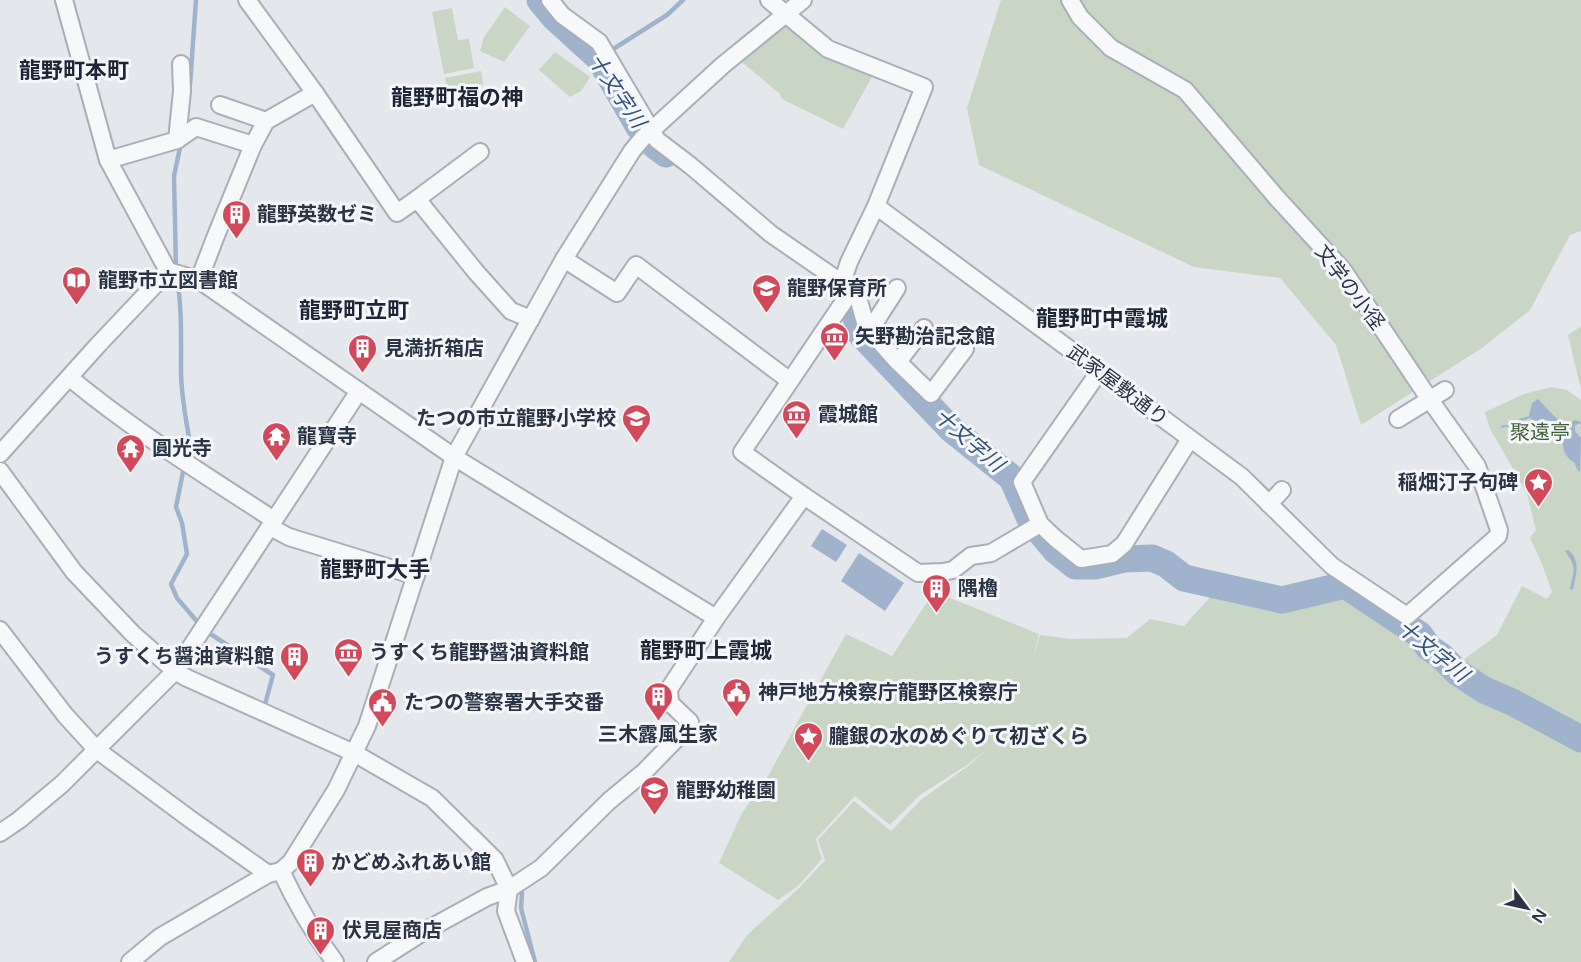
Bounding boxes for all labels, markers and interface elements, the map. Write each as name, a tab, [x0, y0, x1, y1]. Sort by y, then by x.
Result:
water label: 十文字川	[583, 49, 652, 135]
district label: 龍野町本町	[19, 58, 129, 84]
district label: 龍野町福の神	[391, 85, 523, 111]
building icon: 龍野英数ゼミ	[220, 198, 252, 240]
place label: 龍野英数ゼミ	[257, 203, 377, 227]
street label: 文学の小径	[1310, 240, 1389, 335]
library icon: 龍野市立図書館	[61, 264, 93, 306]
place label: 龍野市立図書館	[98, 269, 238, 293]
school or university icon: 龍野保育所	[750, 272, 782, 314]
place label: 龍野保育所	[787, 277, 887, 301]
district label: 龍野町立町	[299, 298, 409, 324]
district label: 龍野町中霞城	[1036, 306, 1168, 332]
museum icon: 矢野勘治記念館	[818, 320, 850, 362]
place label: 矢野勘治記念館	[855, 325, 995, 349]
building icon: 見満折箱店	[347, 332, 379, 374]
place label: 見満折箱店	[384, 337, 484, 361]
street label: 武家屋敷通り	[1062, 340, 1173, 431]
museum icon: 霞城館	[781, 398, 813, 440]
school or university icon: たつの市立龍野小学校	[621, 402, 653, 444]
place label: 霞城館	[818, 403, 878, 427]
water label: 十文字川	[929, 403, 1010, 479]
place label: たつの市立龍野小学校	[416, 407, 616, 431]
temple icon: 龍寶寺	[260, 420, 292, 462]
park label: 聚遠亭	[1510, 421, 1570, 445]
place label: 龍寶寺	[297, 425, 357, 449]
temple icon: 圓光寺	[115, 432, 147, 474]
place label: 圓光寺	[152, 437, 212, 461]
place icon: 稲畑汀子句碑	[1523, 466, 1555, 508]
place label: 稲畑汀子句碑	[1398, 471, 1518, 495]
district label: 龍野町大手	[320, 557, 430, 583]
building icon: 隅櫓	[921, 572, 953, 614]
place label: 隅櫓	[958, 577, 998, 601]
water label: 十文字川	[1392, 615, 1475, 689]
museum icon: うすくち龍野醤油資料館	[332, 636, 364, 678]
district label: 龍野町上霞城	[640, 638, 772, 664]
building icon: うすくち醤油資料館	[279, 640, 311, 682]
place label: うすくち龍野醤油資料館	[369, 641, 589, 665]
place label: うすくち醤油資料館	[94, 645, 274, 669]
public building icon: 神戸地方検察庁龍野区検察庁	[721, 676, 753, 718]
building icon: 三木露風生家	[642, 680, 674, 722]
place label: 神戸地方検察庁龍野区検察庁	[758, 681, 1018, 705]
public building icon: たつの警察署大手交番	[367, 686, 399, 728]
place label: たつの警察署大手交番	[404, 691, 604, 715]
place icon: 朧銀の水のめぐりて初ざくら	[792, 720, 824, 762]
place label: 三木露風生家	[598, 723, 718, 747]
place label: 朧銀の水のめぐりて初ざくら	[829, 725, 1089, 749]
school or university icon: 龍野幼稚園	[639, 774, 671, 816]
place label: 龍野幼稚園	[676, 779, 776, 803]
building icon: かどめふれあい館	[294, 846, 326, 888]
place label: かどめふれあい館	[331, 851, 491, 875]
north arrow	[1497, 878, 1557, 938]
text: N	[1527, 905, 1551, 926]
building icon: 伏見屋商店	[305, 914, 337, 956]
place label: 伏見屋商店	[342, 919, 442, 943]

